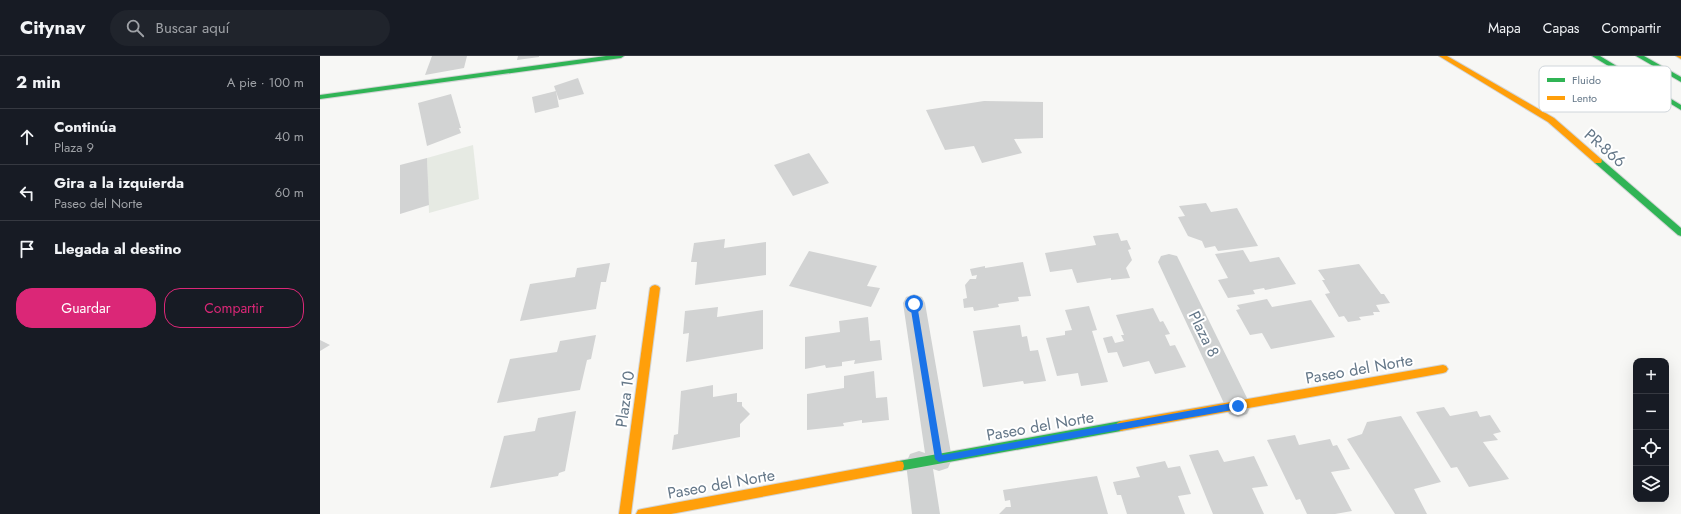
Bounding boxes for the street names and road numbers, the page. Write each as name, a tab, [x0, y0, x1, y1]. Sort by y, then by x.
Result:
street label: PR-866	[1579, 123, 1631, 173]
street label: Plaza 8	[1183, 307, 1225, 361]
street label: Paseo del Norte	[1303, 348, 1415, 390]
street label: Plaza 10	[610, 369, 640, 429]
street label: Paseo del Norte	[984, 405, 1096, 447]
street label: Paseo del Norte	[665, 463, 777, 505]

